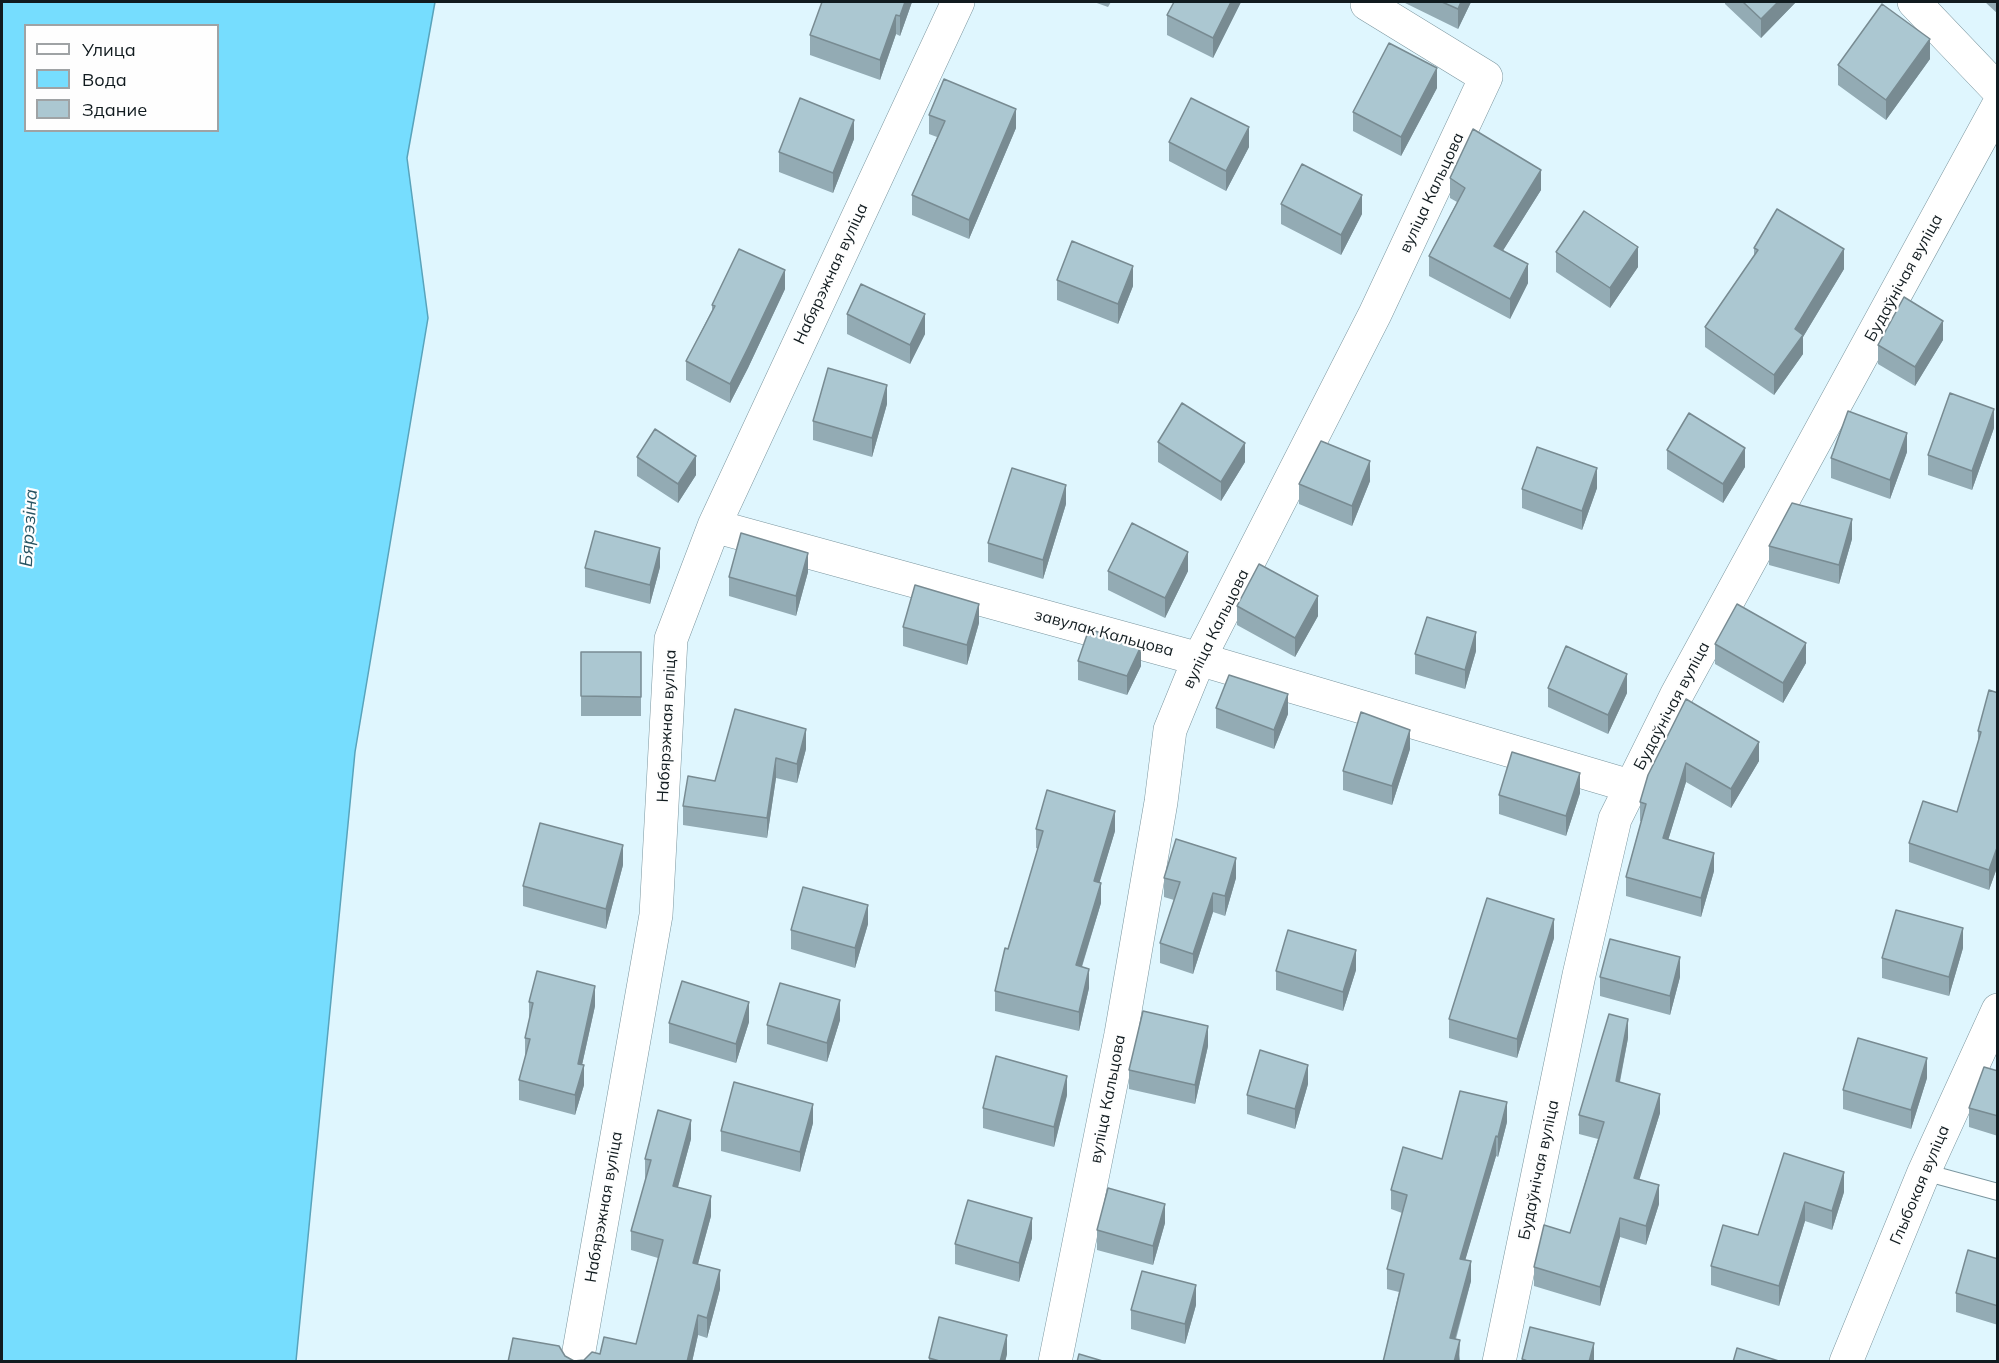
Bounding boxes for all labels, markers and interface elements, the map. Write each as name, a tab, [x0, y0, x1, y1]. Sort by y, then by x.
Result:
legend	[24, 24, 219, 132]
text: Улица	[82, 38, 136, 61]
text: Вода	[82, 68, 127, 91]
text: Здание	[82, 98, 147, 121]
street label: вуліца Кальцова	[1396, 130, 1468, 256]
street label: Набярэжная вуліца	[790, 200, 872, 348]
street label: Будаўнічая вуліца	[1861, 211, 1947, 345]
water label: Бярэзіна	[16, 488, 42, 568]
street label: вуліца Кальцова	[1179, 566, 1253, 692]
street label: завулак Кальцова	[1032, 605, 1176, 661]
street label: Будаўнічая вуліца	[1630, 638, 1714, 774]
street label: Набярэжная вуліца	[653, 649, 681, 803]
street label: вуліца Кальцова	[1086, 1033, 1130, 1165]
street label: Будаўнічая вуліца	[1515, 1098, 1563, 1242]
street label: Глыбокая вуліца	[1886, 1122, 1954, 1248]
street label: Набярэжная вуліца	[581, 1130, 627, 1284]

